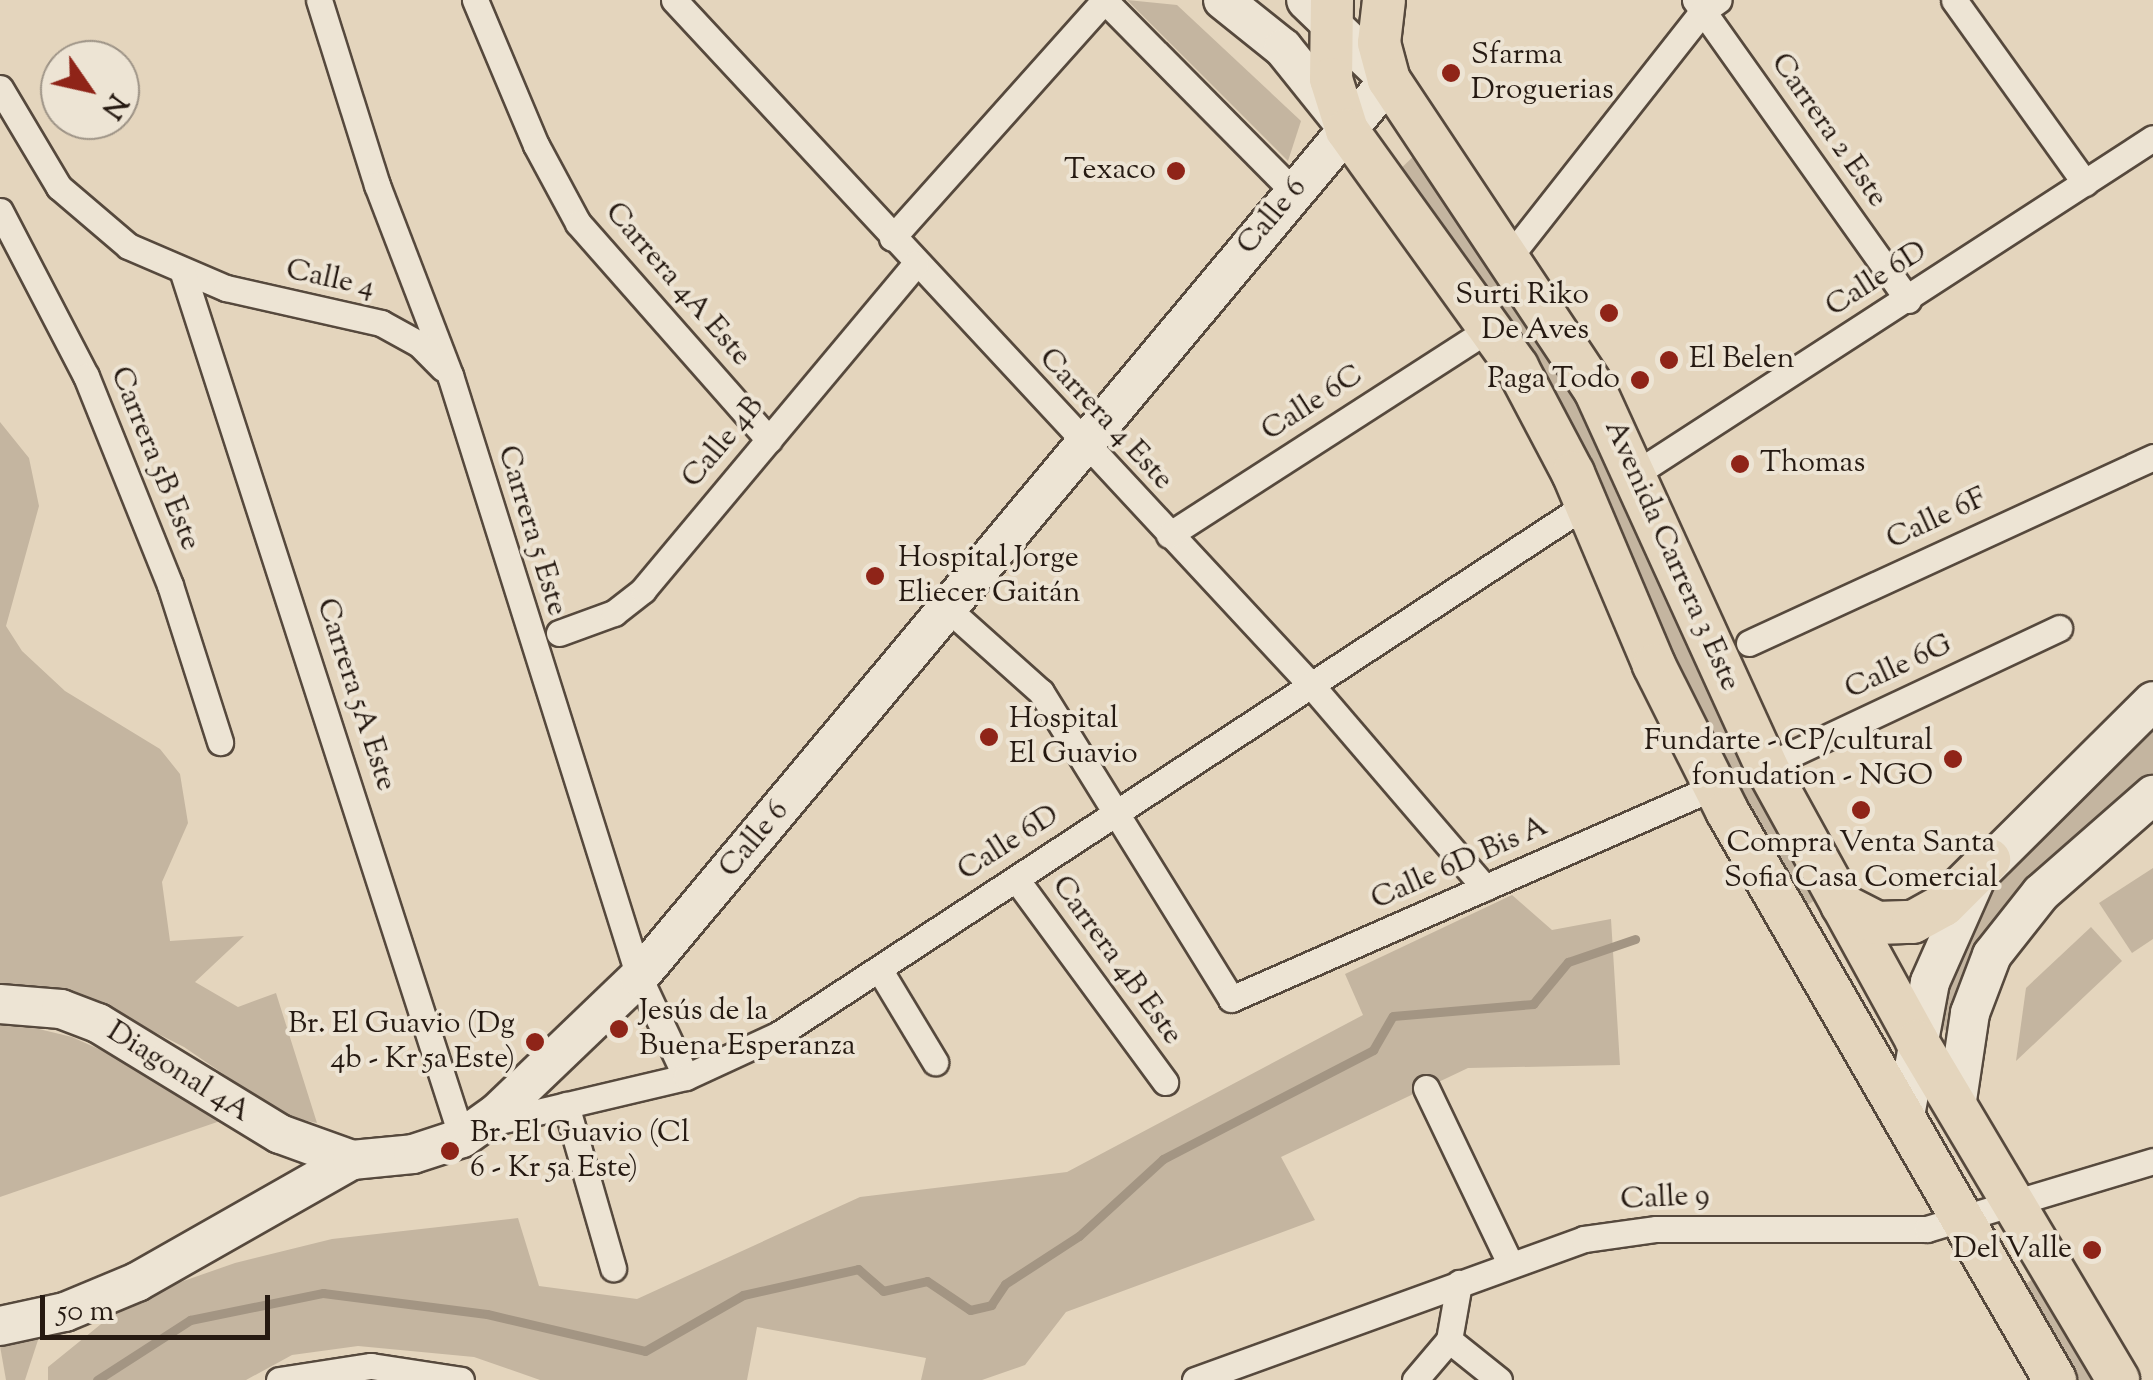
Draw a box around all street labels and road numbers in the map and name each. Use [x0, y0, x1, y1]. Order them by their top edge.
street label: Carrera 2 Este [1762, 47, 1894, 215]
street label: Calle 6 [1231, 171, 1315, 263]
street label: Carrera 4A Este [596, 196, 758, 374]
street label: Calle 6D [1820, 234, 1934, 326]
street label: Calle 4 [282, 253, 378, 307]
street label: Carrera 4 Este [1030, 342, 1180, 498]
street label: Calle 6C [1256, 358, 1370, 450]
street label: Carrera 5B Este [101, 362, 207, 556]
street label: Calle 4B [675, 390, 773, 496]
street label: Avenida Carrera 3 Este [1595, 415, 1747, 697]
street label: Carrera 5 Este [488, 442, 574, 620]
street label: Calle 6F [1881, 481, 1993, 559]
street label: Carrera 5A Este [307, 594, 403, 796]
street label: Calle 6G [1840, 628, 1958, 708]
street label: Calle 6 [713, 794, 797, 886]
street label: Calle 6D [952, 798, 1066, 890]
street label: Calle 6D Bis A [1366, 809, 1554, 919]
street label: Carrera 4B Este [1043, 870, 1189, 1052]
street label: Diagonal 4A [100, 1015, 256, 1131]
street label: Calle 9 [1620, 1179, 1710, 1219]

